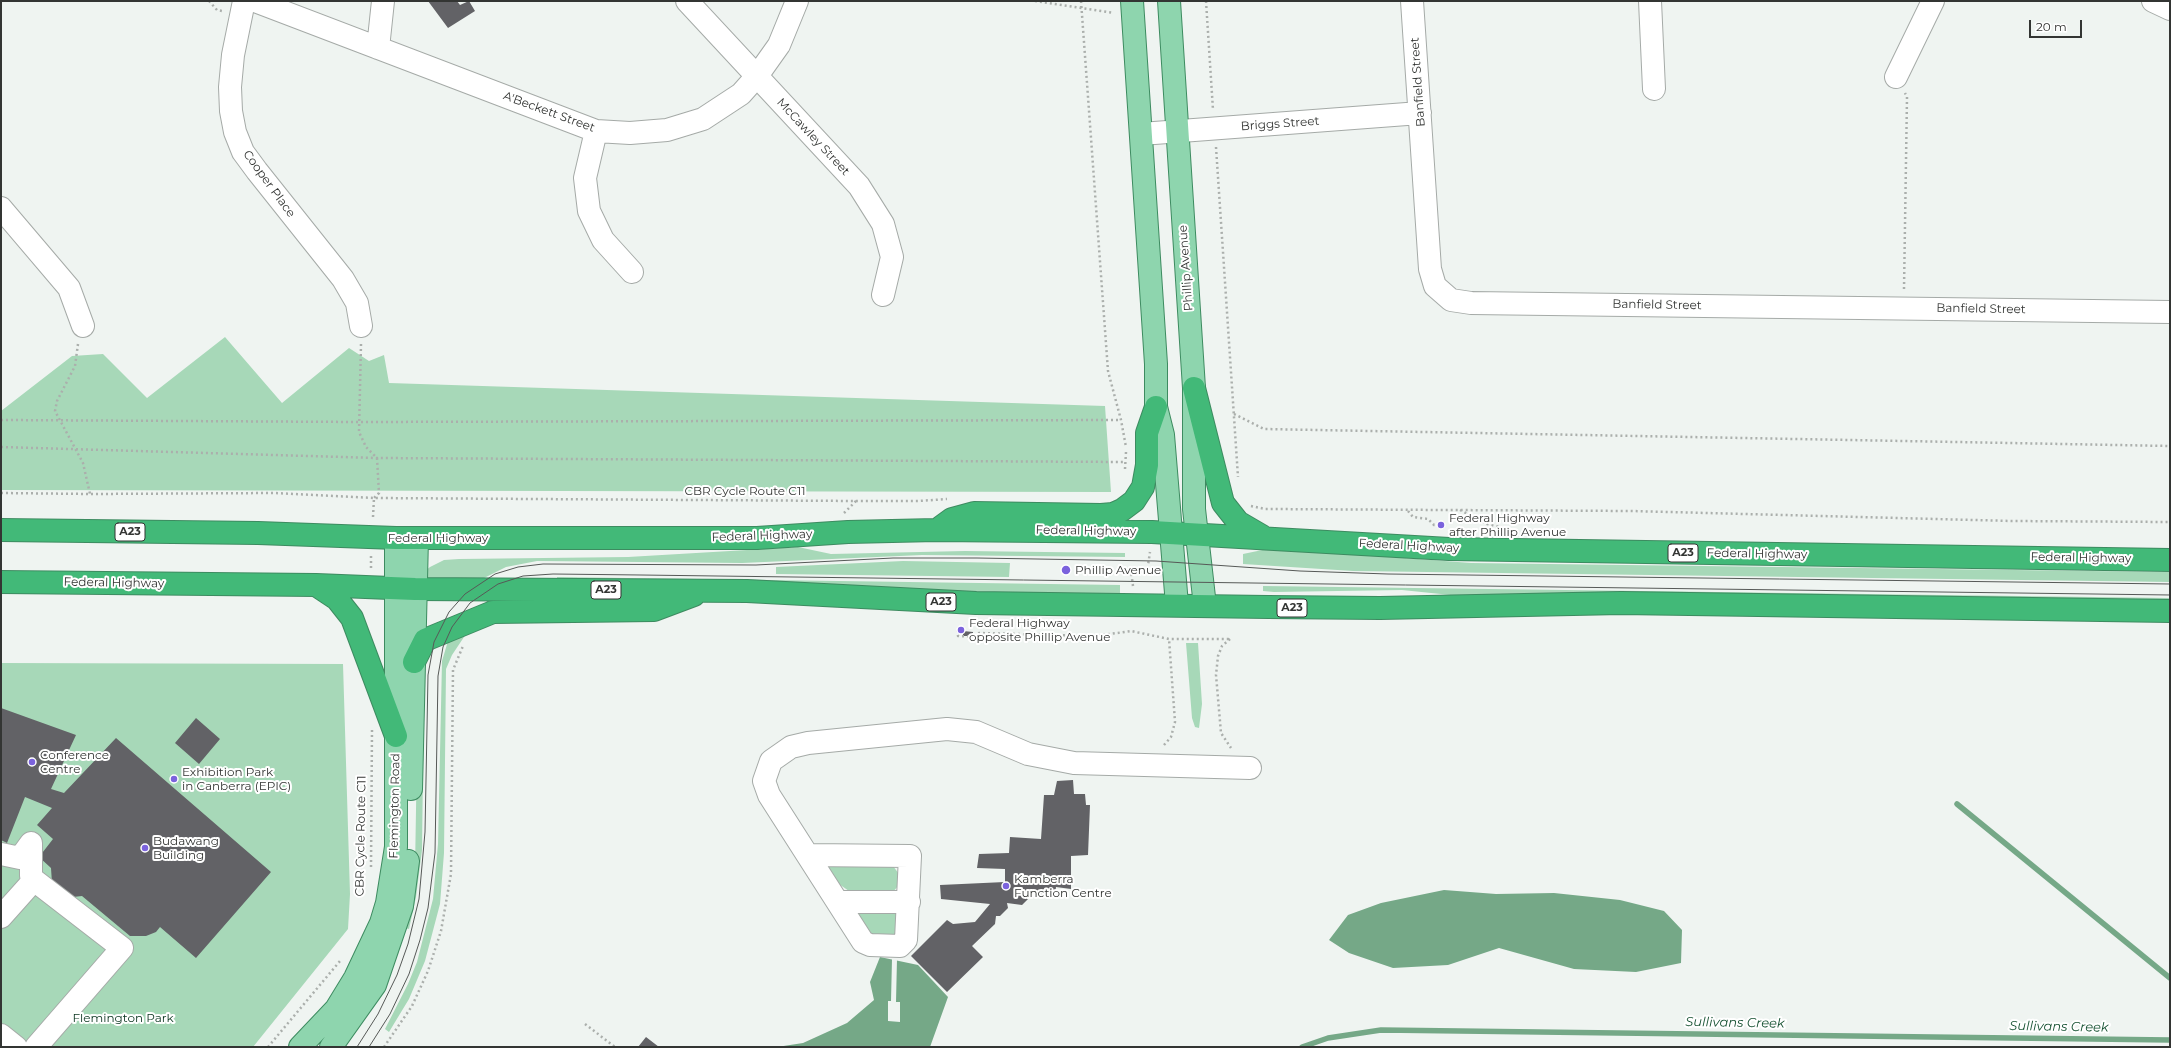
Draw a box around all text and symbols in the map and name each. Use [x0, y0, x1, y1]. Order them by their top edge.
scale bar [2031, 12, 2084, 38]
text: 20 m [2036, 19, 2067, 34]
street label: Banfield Street [1408, 37, 1428, 127]
street label: A'Beckett Street [501, 89, 597, 135]
street label: McCawley Street [773, 95, 853, 179]
street label: Briggs Street [1240, 114, 1320, 134]
street label: Cooper Place [240, 148, 298, 220]
street label: Phillip Avenue [1176, 224, 1196, 312]
street label: Banfield Street [1612, 297, 1702, 313]
street label: Banfield Street [1936, 301, 2026, 317]
street label: CBR Cycle Route C11 [684, 484, 806, 498]
place label: Federal Highway after Phillip Avenue [1449, 511, 1566, 539]
marker: Federal Highway after Phillip Avenue [1436, 520, 1446, 530]
road number: A23 [115, 523, 145, 541]
street label: Federal Highway [1036, 523, 1136, 539]
street label: Federal Highway [711, 527, 813, 545]
street label: Federal Highway [388, 531, 488, 545]
street label: Federal Highway [1358, 536, 1460, 556]
road number: A23 [1668, 544, 1698, 562]
street label: Federal Highway [1707, 546, 1807, 562]
street label: Federal Highway [2031, 550, 2131, 566]
place label: Phillip Avenue [1075, 563, 1161, 577]
marker: Phillip Avenue [1060, 564, 1072, 576]
street label: Federal Highway [64, 575, 164, 591]
road number: A23 [591, 581, 621, 599]
road number: A23 [926, 593, 956, 611]
road number: A23 [1277, 599, 1307, 617]
place label: Federal Highway opposite Phillip Avenue [969, 616, 1111, 644]
marker: Federal Highway opposite Phillip Avenue [956, 625, 966, 635]
place label: Conference Centre [40, 748, 109, 776]
street label: Flemington Road [387, 753, 403, 859]
marker: Conference Centre [27, 757, 37, 767]
place label: Exhibition Park in Canberra (EPIC) [182, 765, 291, 793]
marker: Exhibition Park in Canberra (EPIC) [169, 774, 179, 784]
street label: CBR Cycle Route C11 [353, 775, 369, 897]
place label: Budawang Building [153, 834, 219, 862]
marker: Budawang Building [140, 843, 150, 853]
place label: Kamberra Function Centre [1014, 872, 1112, 900]
marker: Kamberra Function Centre [1001, 881, 1011, 891]
park label: Flemington Park [72, 1011, 174, 1025]
water label: Sullivans Creek [1685, 1014, 1785, 1032]
water label: Sullivans Creek [2009, 1018, 2109, 1036]

